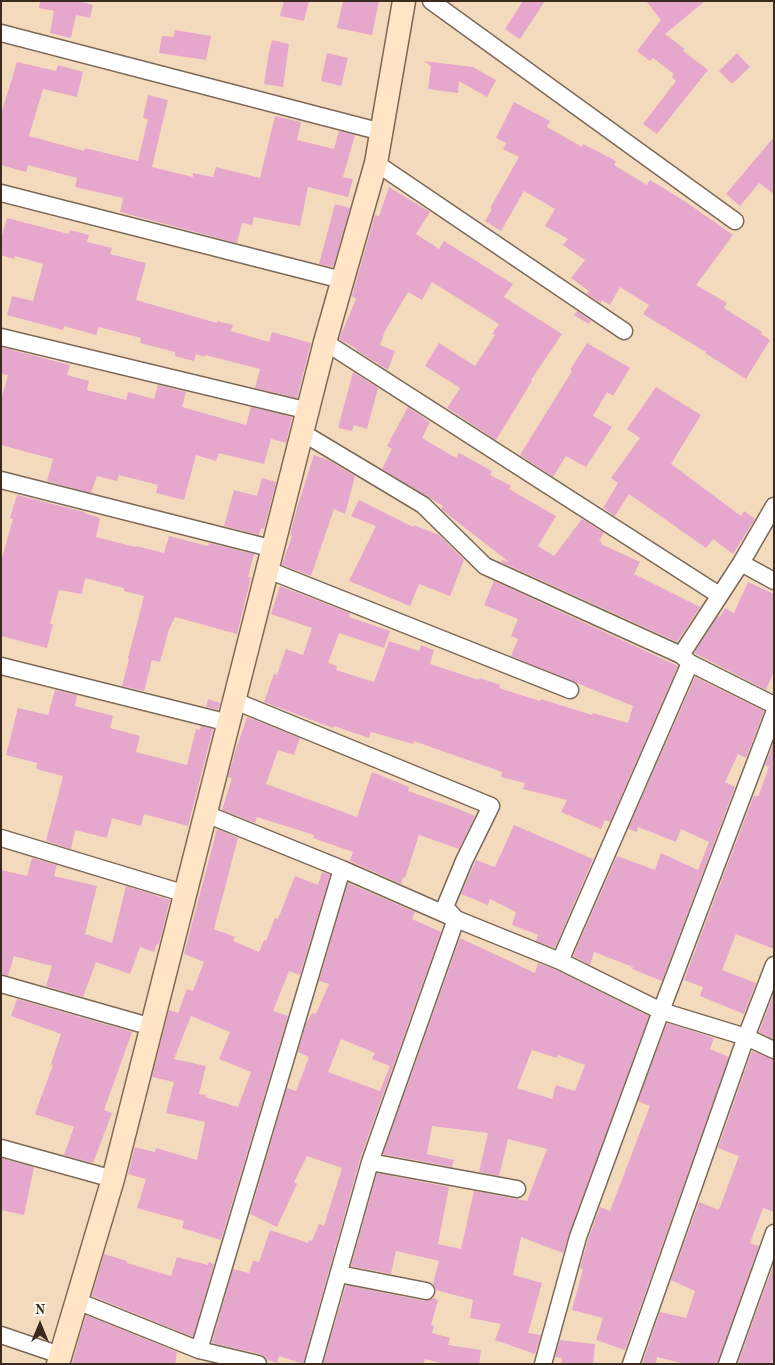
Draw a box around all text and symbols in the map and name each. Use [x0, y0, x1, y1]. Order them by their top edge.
north arrow [15, 1300, 65, 1350]
text: N [35, 1303, 45, 1317]

